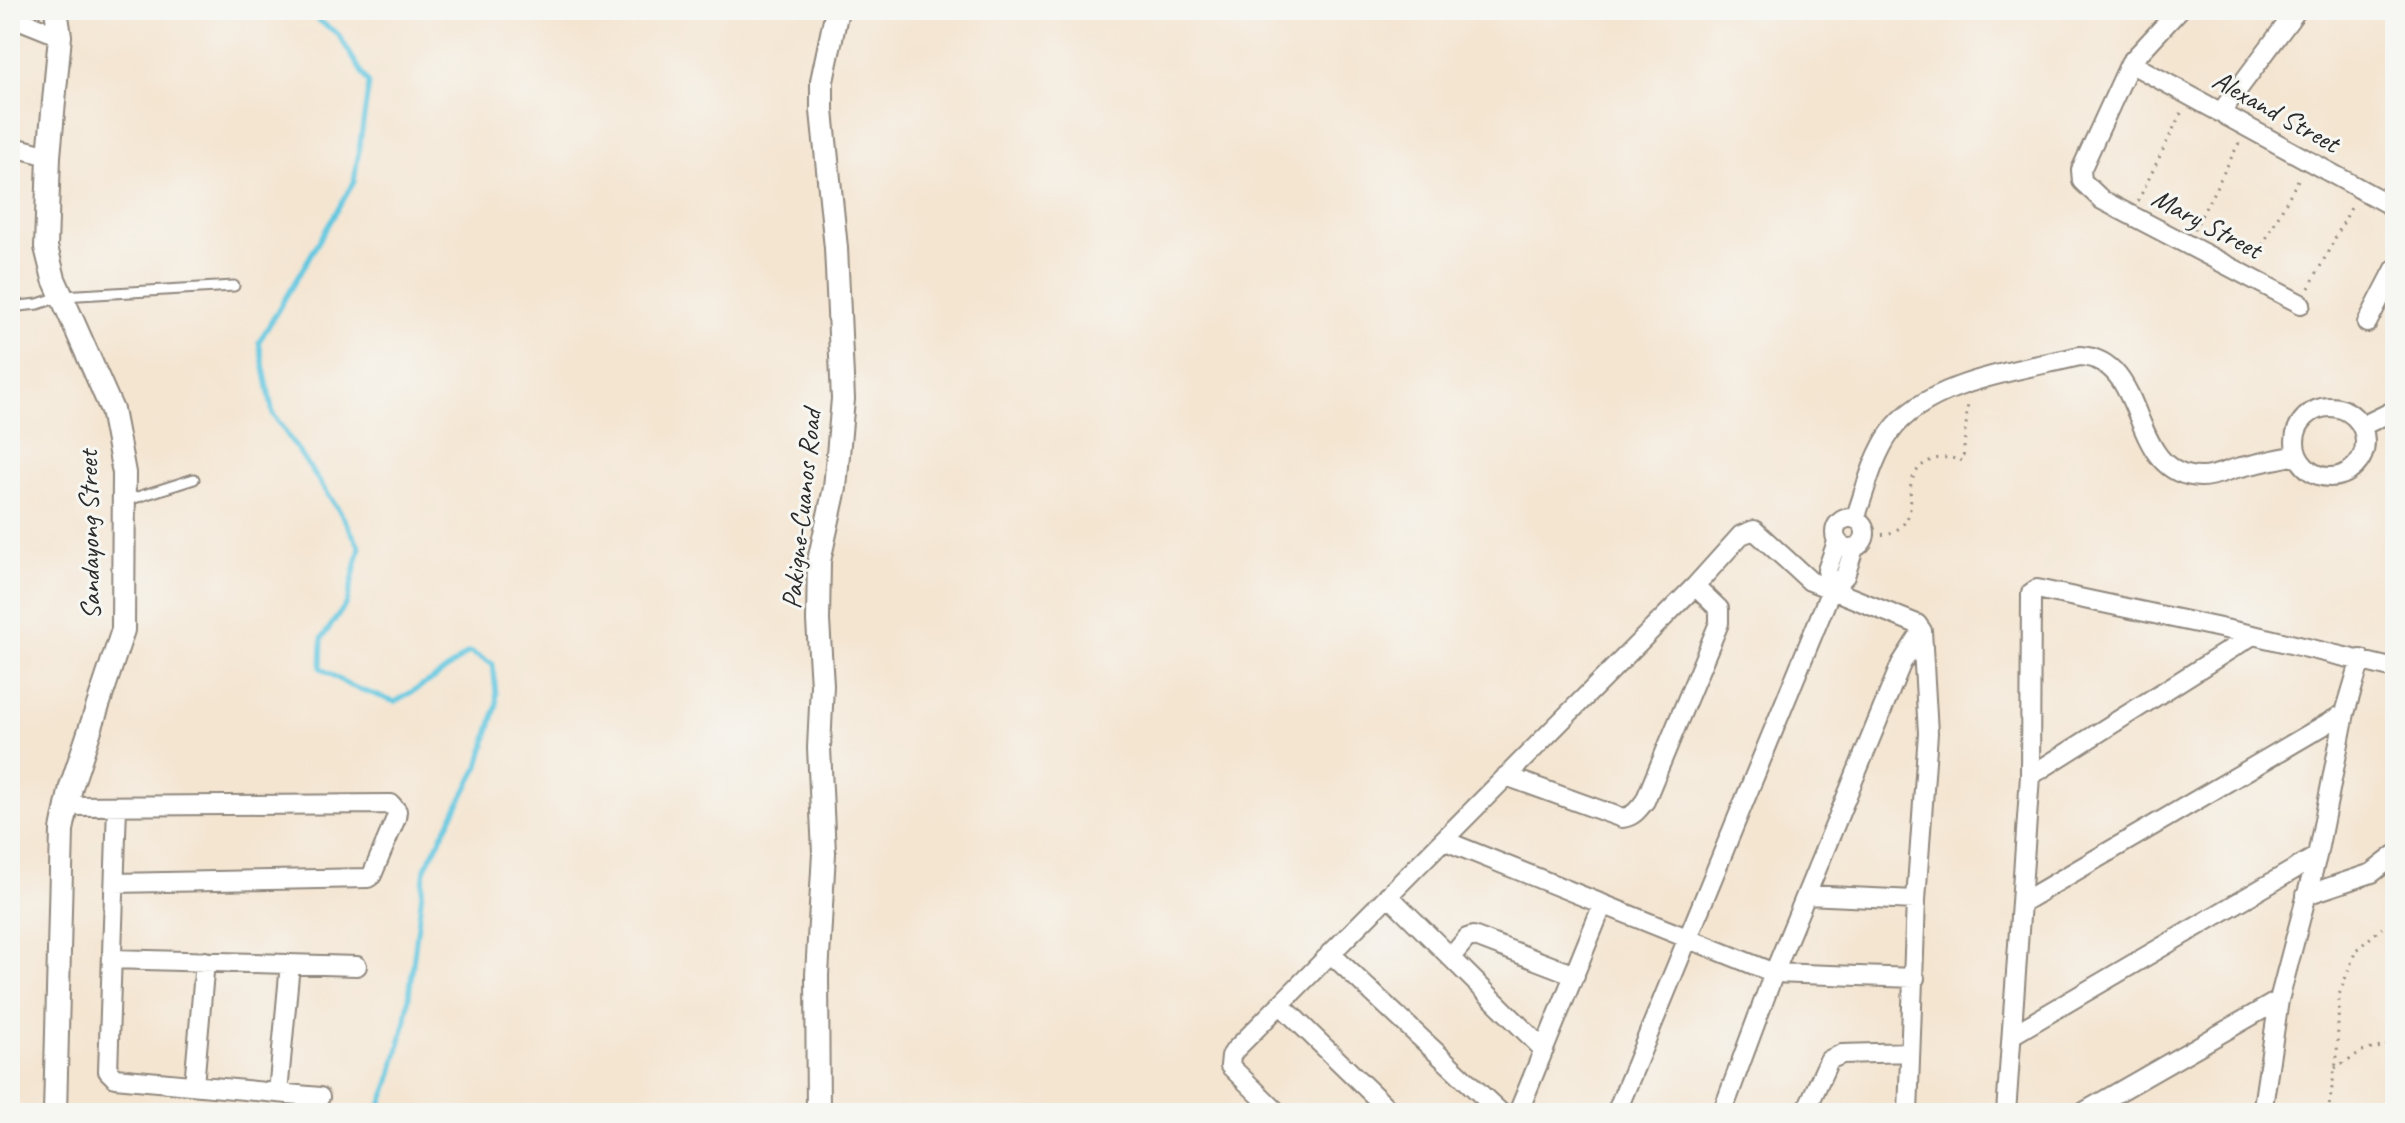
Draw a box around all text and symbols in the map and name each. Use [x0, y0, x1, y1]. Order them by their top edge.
street label: Alexand Street [2206, 62, 2348, 161]
street label: Mary Street [2146, 180, 2270, 268]
street label: Pakigne-Cuanos Road [773, 403, 829, 611]
street label: Sandayong Street [70, 447, 108, 620]

